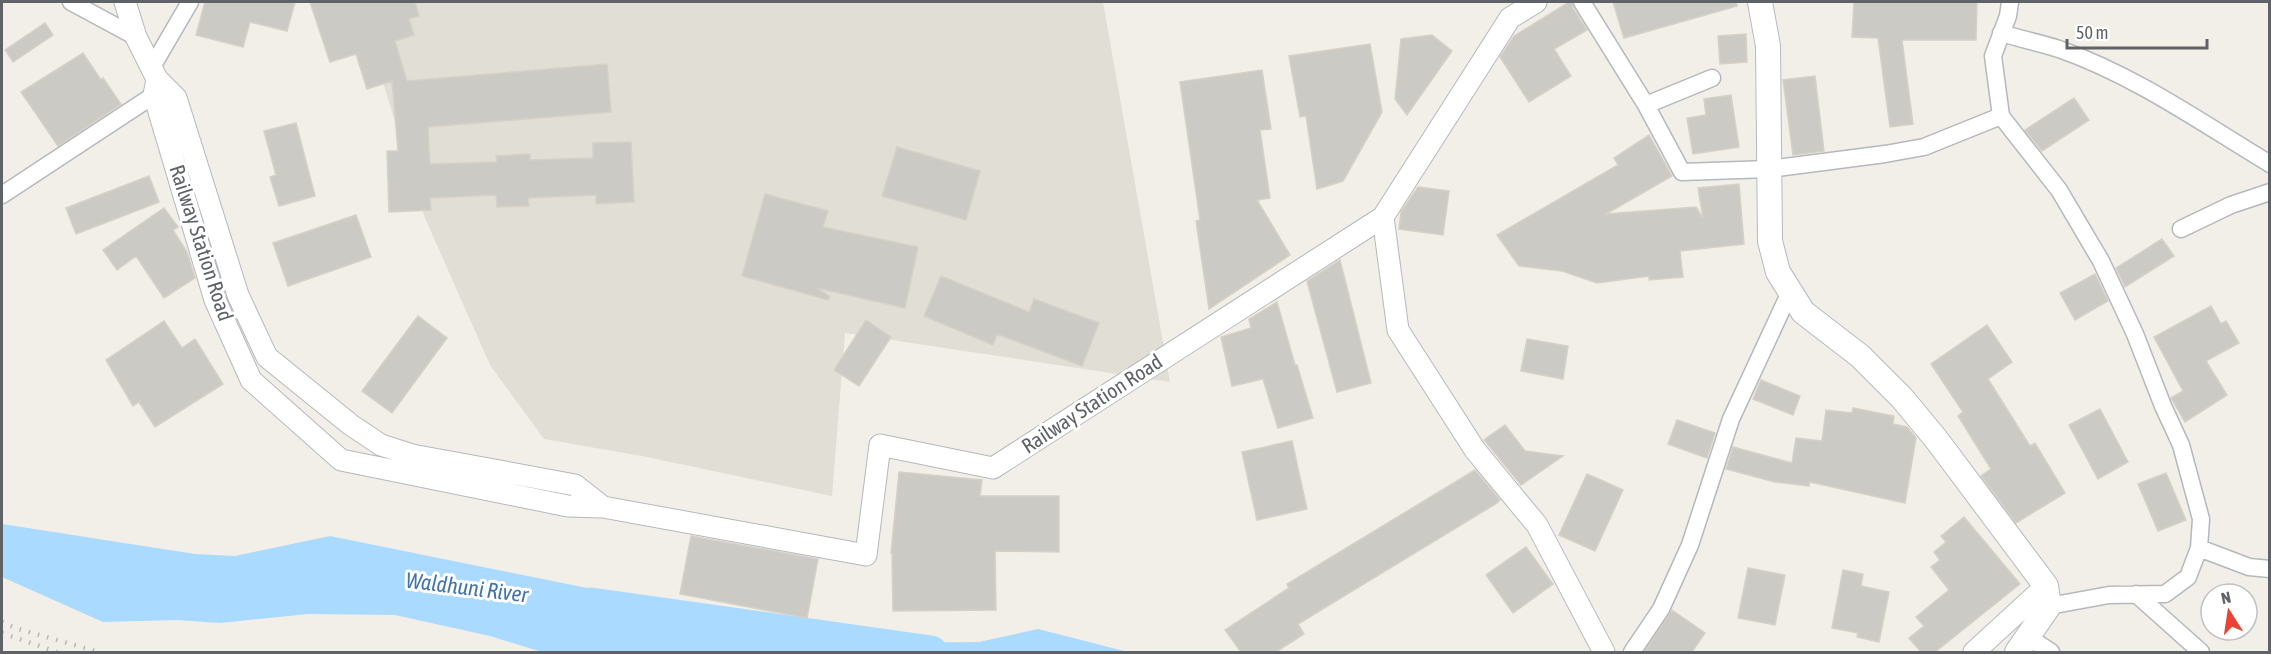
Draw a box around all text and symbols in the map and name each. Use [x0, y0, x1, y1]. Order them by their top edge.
scale bar [2067, 12, 2206, 50]
text: 50 m [2076, 22, 2108, 43]
street label: Railway Station Road [165, 162, 238, 324]
street label: Railway Station Road [1017, 349, 1166, 458]
water label: Waldhuni River [404, 567, 531, 608]
north arrow [2199, 582, 2259, 642]
text: N [2219, 588, 2232, 607]

